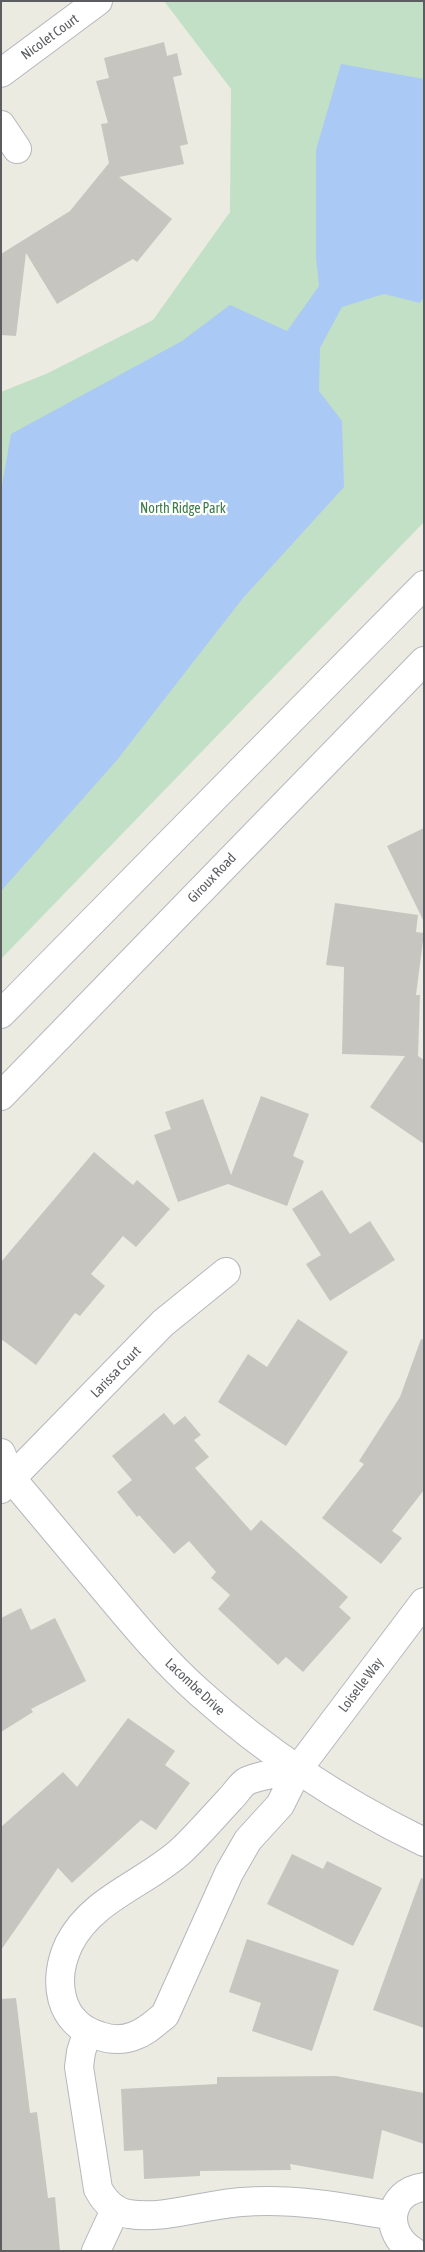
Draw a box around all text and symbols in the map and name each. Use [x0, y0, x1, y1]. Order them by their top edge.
street label: Nicolet Court [18, 11, 82, 63]
park label: North Ridge Park [140, 501, 226, 517]
street label: Giroux Road [184, 850, 240, 906]
street label: Larissa Court [87, 1343, 145, 1401]
street label: Loiselle Way [335, 1654, 387, 1716]
street label: Lacombe Drive [162, 1655, 228, 1719]

